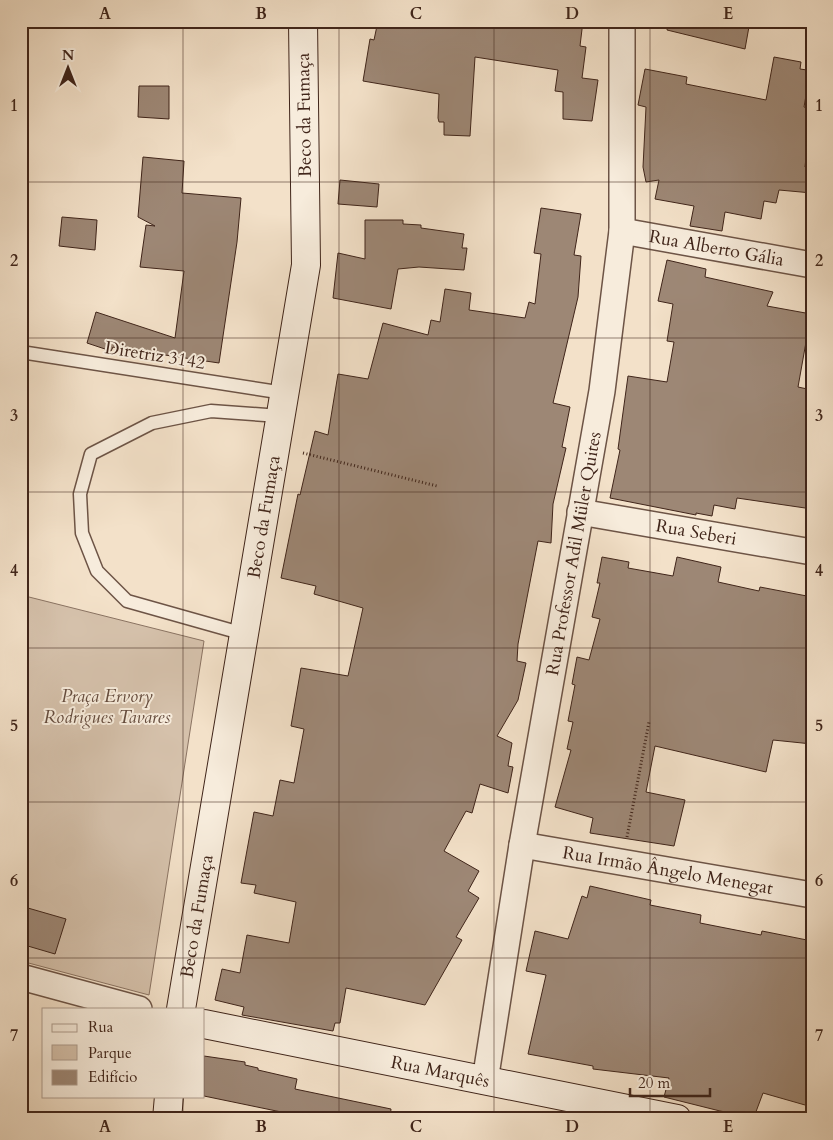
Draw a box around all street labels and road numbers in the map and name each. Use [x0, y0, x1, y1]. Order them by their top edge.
street label: Beco da Fumaça [291, 52, 318, 177]
street label: Rua Alberto Gália [647, 224, 786, 273]
street label: Diretriz 3142 [103, 335, 207, 376]
street label: Rua Professor Adil Müler Quites [540, 430, 608, 677]
street label: Beco da Fumaça [242, 453, 287, 580]
street label: Rua Seberi [654, 513, 739, 552]
street label: Rua Irmão Ângelo Menegat [561, 840, 775, 901]
street label: Beco da Fumaça [174, 853, 220, 980]
street label: Rua Marquês [389, 1050, 492, 1094]

